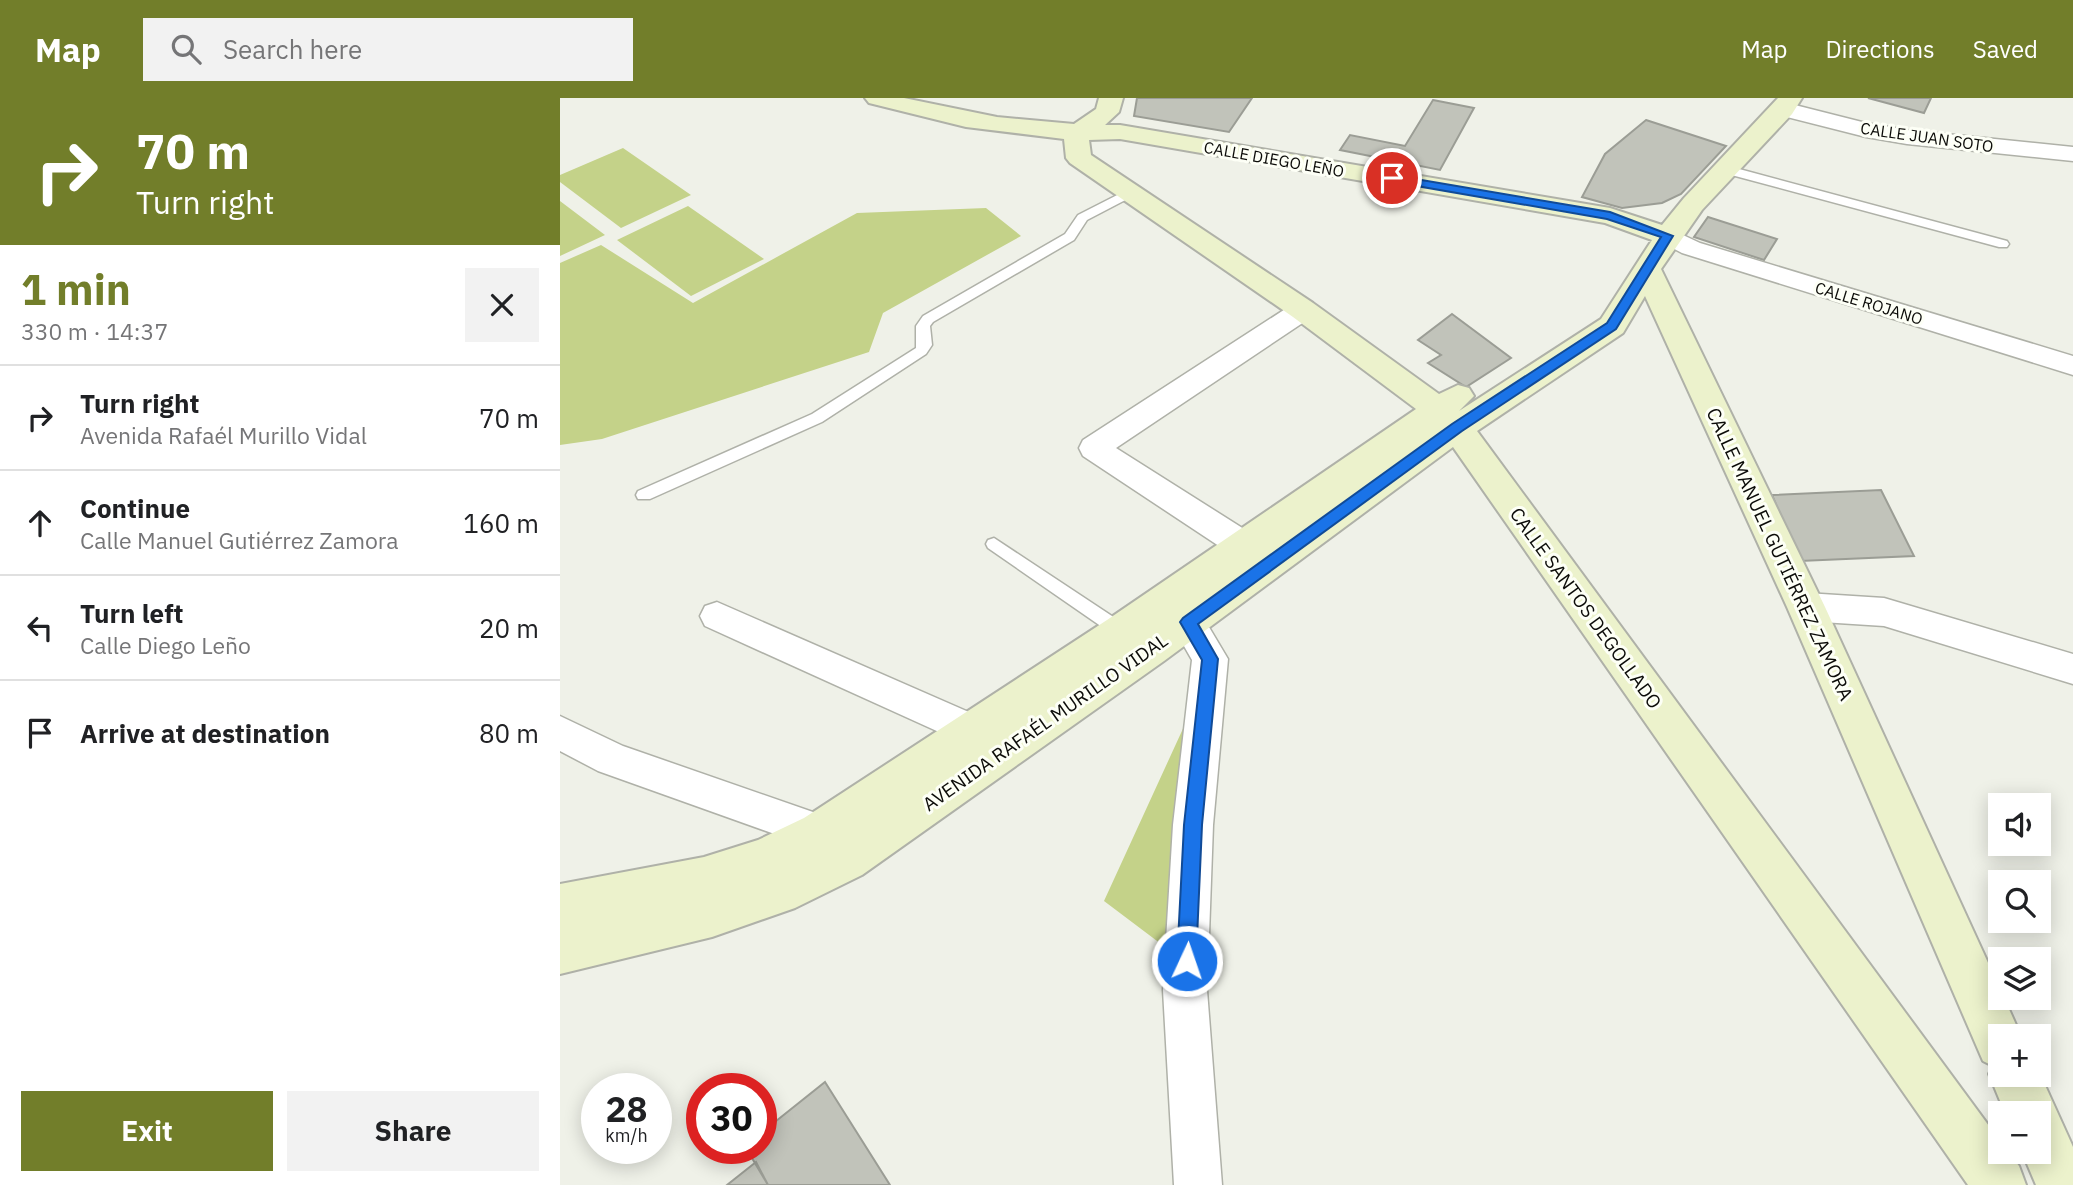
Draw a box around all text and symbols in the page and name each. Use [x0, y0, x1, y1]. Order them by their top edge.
search box [143, 18, 633, 81]
text: Map [35, 28, 101, 71]
icon: search [167, 30, 205, 68]
text: Search here [223, 32, 362, 66]
text: Map [1741, 33, 1787, 65]
text: Directions [1825, 33, 1935, 65]
text: Saved [1973, 33, 2038, 65]
street label: CALLE JUAN SOTO [1859, 118, 1995, 156]
text: 70 m [136, 119, 250, 182]
icon: right [21, 126, 112, 217]
street label: CALLE DIEGO LEÑO [1202, 137, 1346, 181]
pin [1362, 148, 1422, 208]
icon: arrive [1373, 159, 1411, 197]
text: Turn right [136, 181, 274, 223]
text: 1 min [21, 262, 131, 317]
button: close [465, 268, 539, 342]
street label: CALLE ROJANO [1813, 277, 1925, 329]
text: 330 m · 14:37 [21, 316, 168, 346]
text: Turn right [80, 386, 199, 420]
icon: right [21, 399, 59, 437]
text: 70 m [479, 401, 539, 435]
street label: CALLE MANUEL GUTIÉRREZ ZAMORA [1701, 404, 1859, 704]
text: Avenida Rafaél Murillo Vidal [80, 420, 367, 450]
text: Continue [80, 491, 190, 525]
street label: CALLE SANTOS DEGOLLADO [1505, 503, 1667, 713]
icon: ahead [21, 504, 59, 542]
text: 160 m [463, 506, 539, 540]
text: Calle Manuel Gutiérrez Zamora [80, 525, 399, 555]
text: Turn left [80, 596, 183, 630]
icon: left [21, 609, 59, 647]
text: 20 m [479, 611, 539, 645]
street label: AVENIDA RAFAÉL MURILLO VIDAL [918, 628, 1172, 816]
text: Calle Diego Leño [80, 630, 251, 660]
icon: arrive [21, 714, 59, 752]
text: Arrive at destination [80, 716, 330, 750]
text: 80 m [479, 716, 539, 750]
map controls [1988, 793, 2051, 1164]
button: sound [1988, 793, 2051, 856]
button: search [1988, 870, 2051, 933]
position arrow [1150, 924, 1224, 998]
button: layers [1988, 947, 2051, 1010]
button: + [1988, 1024, 2051, 1087]
speed limit sign: 30 [686, 1073, 777, 1164]
text: 28 [605, 1086, 648, 1132]
button: Exit [21, 1091, 273, 1171]
button: Share [287, 1091, 539, 1171]
button: − [1988, 1101, 2051, 1164]
text: km/h [605, 1124, 648, 1147]

